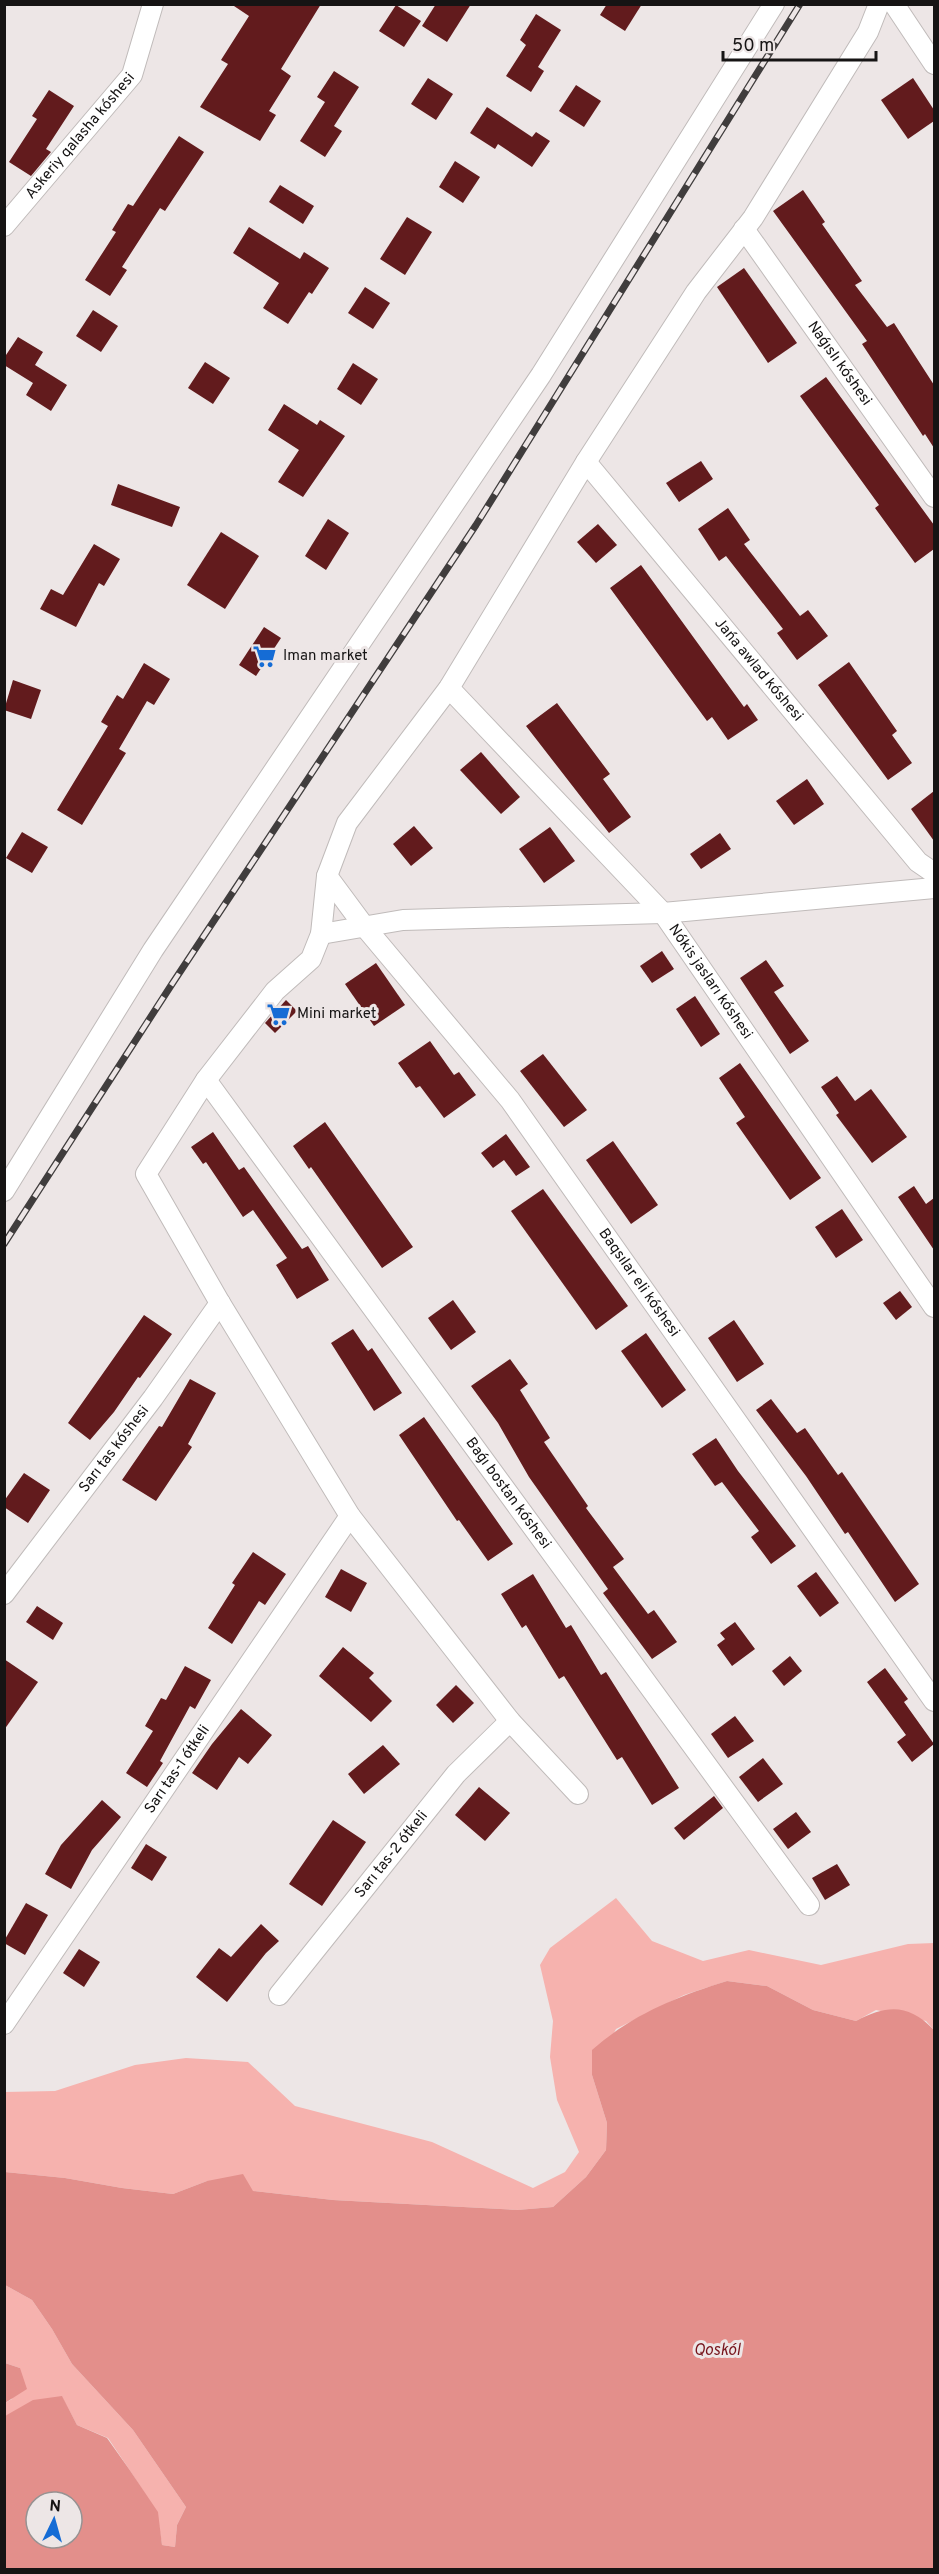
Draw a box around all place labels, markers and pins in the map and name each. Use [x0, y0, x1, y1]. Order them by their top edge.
supermarket icon: Iman market [252, 643, 278, 669]
place label: Iman market [283, 647, 368, 666]
supermarket icon: Mini market [266, 1001, 292, 1027]
place label: Mini market [297, 1005, 376, 1024]

